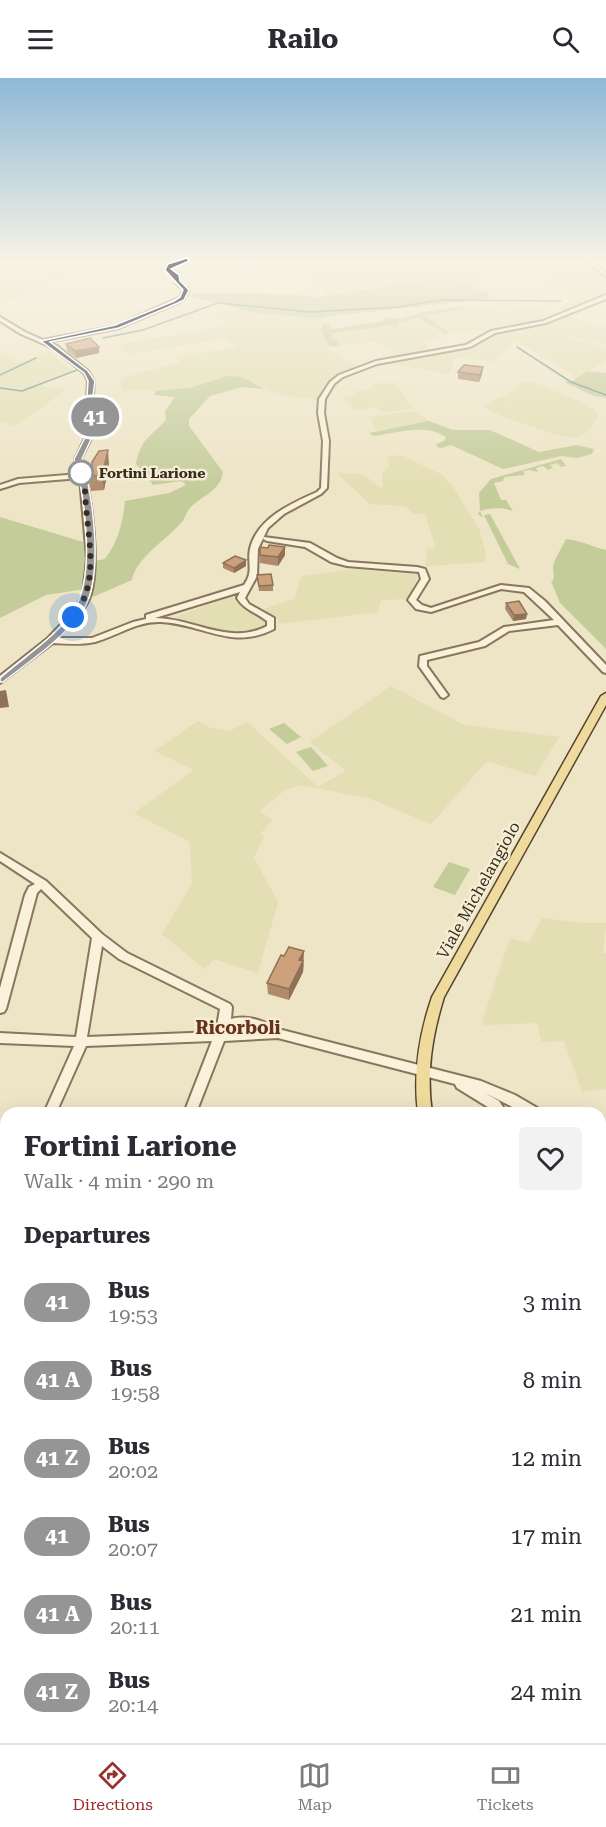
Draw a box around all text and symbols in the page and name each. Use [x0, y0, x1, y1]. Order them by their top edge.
icon: menu [24, 23, 57, 56]
text: Railo [267, 23, 339, 55]
icon: search [549, 23, 582, 56]
line badge: 41 [68, 398, 122, 436]
text: 41 [83, 405, 107, 429]
marker: Fortini Larione [68, 460, 94, 486]
place label: Fortini Larione [99, 465, 205, 481]
your location [58, 602, 88, 632]
street label: Viale Michelangiolo [433, 818, 524, 962]
district label: Ricorboli [196, 1017, 281, 1038]
button: heart [519, 1127, 582, 1190]
text: Fortini Larione [24, 1130, 237, 1163]
text: Walk · 4 min · 290 m [24, 1169, 214, 1193]
text: Departures [24, 1223, 150, 1248]
text: Bus [108, 1278, 150, 1303]
text: 41 [45, 1290, 69, 1314]
text: 3 min [523, 1290, 582, 1315]
text: 19:53 [108, 1303, 158, 1327]
text: Bus [110, 1356, 152, 1381]
text: 41 A [36, 1368, 80, 1392]
text: 8 min [523, 1368, 582, 1393]
text: 19:58 [110, 1381, 160, 1405]
text: Bus [108, 1434, 150, 1459]
text: 41 Z [36, 1446, 78, 1470]
text: 12 min [511, 1446, 582, 1471]
text: 20:02 [108, 1459, 158, 1483]
text: Bus [108, 1512, 150, 1537]
text: 41 [45, 1524, 69, 1548]
text: 17 min [511, 1524, 582, 1549]
text: 20:07 [108, 1537, 158, 1561]
text: Bus [110, 1590, 152, 1615]
text: 41 A [36, 1602, 80, 1626]
text: 21 min [511, 1602, 582, 1627]
text: 20:11 [110, 1615, 160, 1639]
text: Bus [108, 1668, 150, 1693]
text: 41 Z [36, 1680, 78, 1704]
text: 24 min [511, 1680, 582, 1705]
text: 20:14 [108, 1693, 158, 1717]
tab: Directions [72, 1759, 153, 1814]
tab: Map [298, 1759, 332, 1814]
tab: Tickets [477, 1759, 534, 1814]

